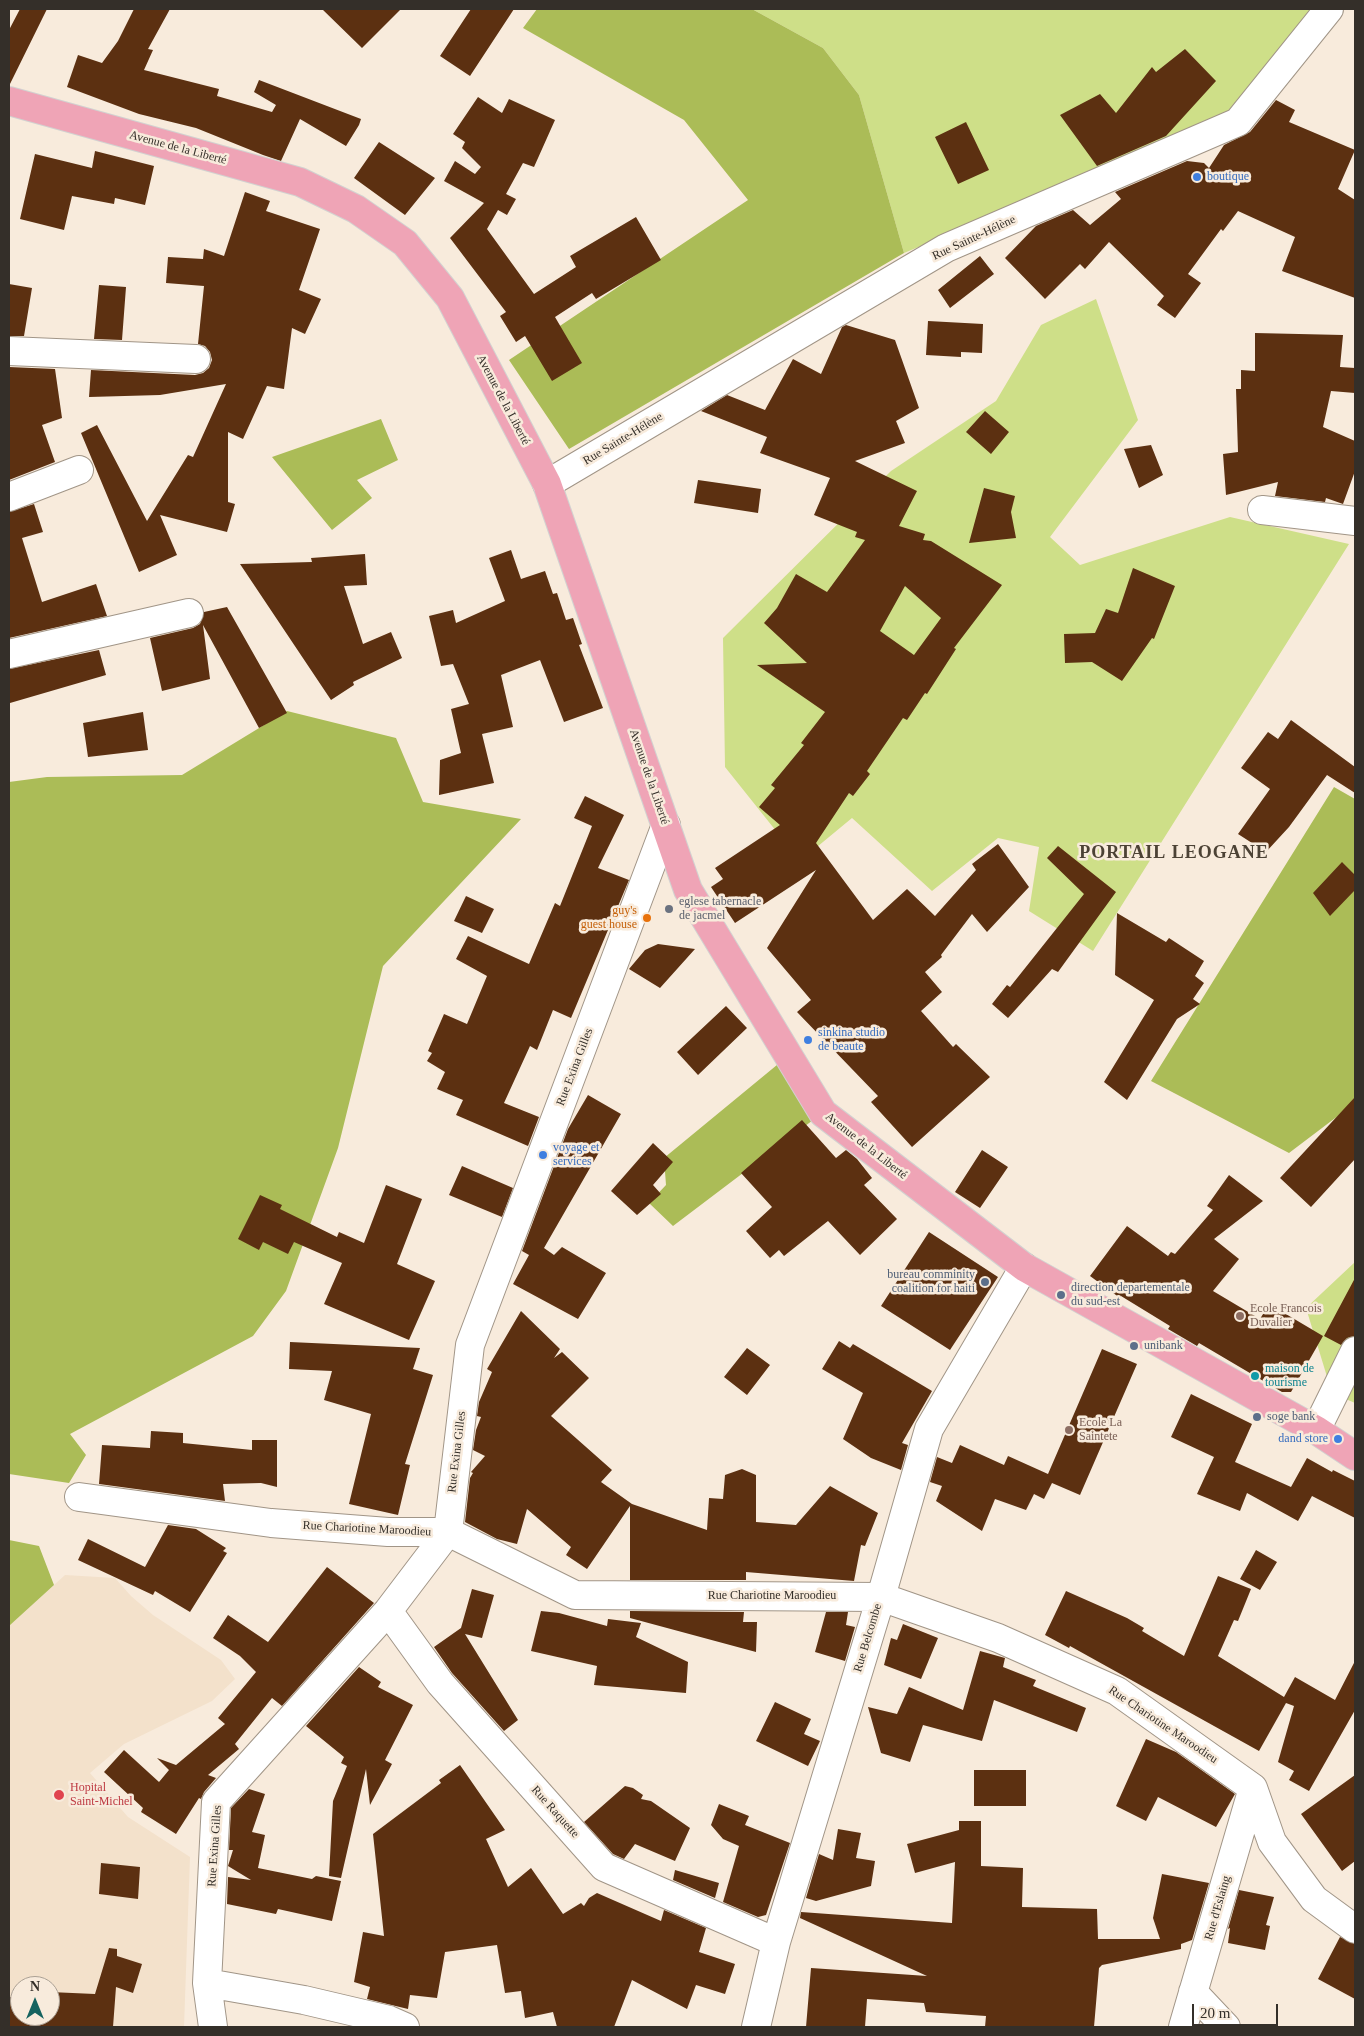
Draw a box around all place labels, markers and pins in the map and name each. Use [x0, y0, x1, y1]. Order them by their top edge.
place label: boutique [1207, 170, 1249, 184]
marker: boutique [1191, 171, 1203, 183]
place label: eglese tabernacle de jacmel [679, 895, 761, 923]
marker: eglese tabernacle de jacmel [663, 903, 675, 915]
place label: guy's guest house [581, 904, 637, 932]
marker: guy's guest house [641, 912, 653, 924]
place label: sinkina studio de beaute [818, 1026, 885, 1054]
marker: sinkina studio de beaute [802, 1034, 814, 1046]
place label: voyage et services [553, 1141, 599, 1169]
marker: voyage et services [537, 1149, 549, 1161]
place label: bureau comminity coalition for haiti [887, 1268, 975, 1296]
marker: bureau comminity coalition for haiti [979, 1276, 991, 1288]
place label: direction departementale du sud-est [1071, 1281, 1190, 1309]
marker: direction departementale du sud-est [1055, 1289, 1067, 1301]
place label: Ecole Francois Duvalier [1250, 1302, 1322, 1330]
marker: Ecole Francois Duvalier [1234, 1310, 1246, 1322]
place label: unibank [1144, 1339, 1183, 1353]
marker: unibank [1128, 1340, 1140, 1352]
place label: maison de tourisme [1265, 1362, 1314, 1390]
marker: maison de tourisme [1249, 1370, 1261, 1382]
place label: soge bank [1267, 1410, 1315, 1424]
marker: soge bank [1251, 1411, 1263, 1423]
place label: Ecole La Saintete [1079, 1416, 1122, 1444]
marker: Ecole La Saintete [1063, 1424, 1075, 1436]
place label: dand store [1278, 1432, 1328, 1446]
marker: dand store [1332, 1433, 1344, 1445]
place label: Hopital Saint-Michel [70, 1781, 133, 1809]
marker: Hopital Saint-Michel [52, 1788, 66, 1802]

